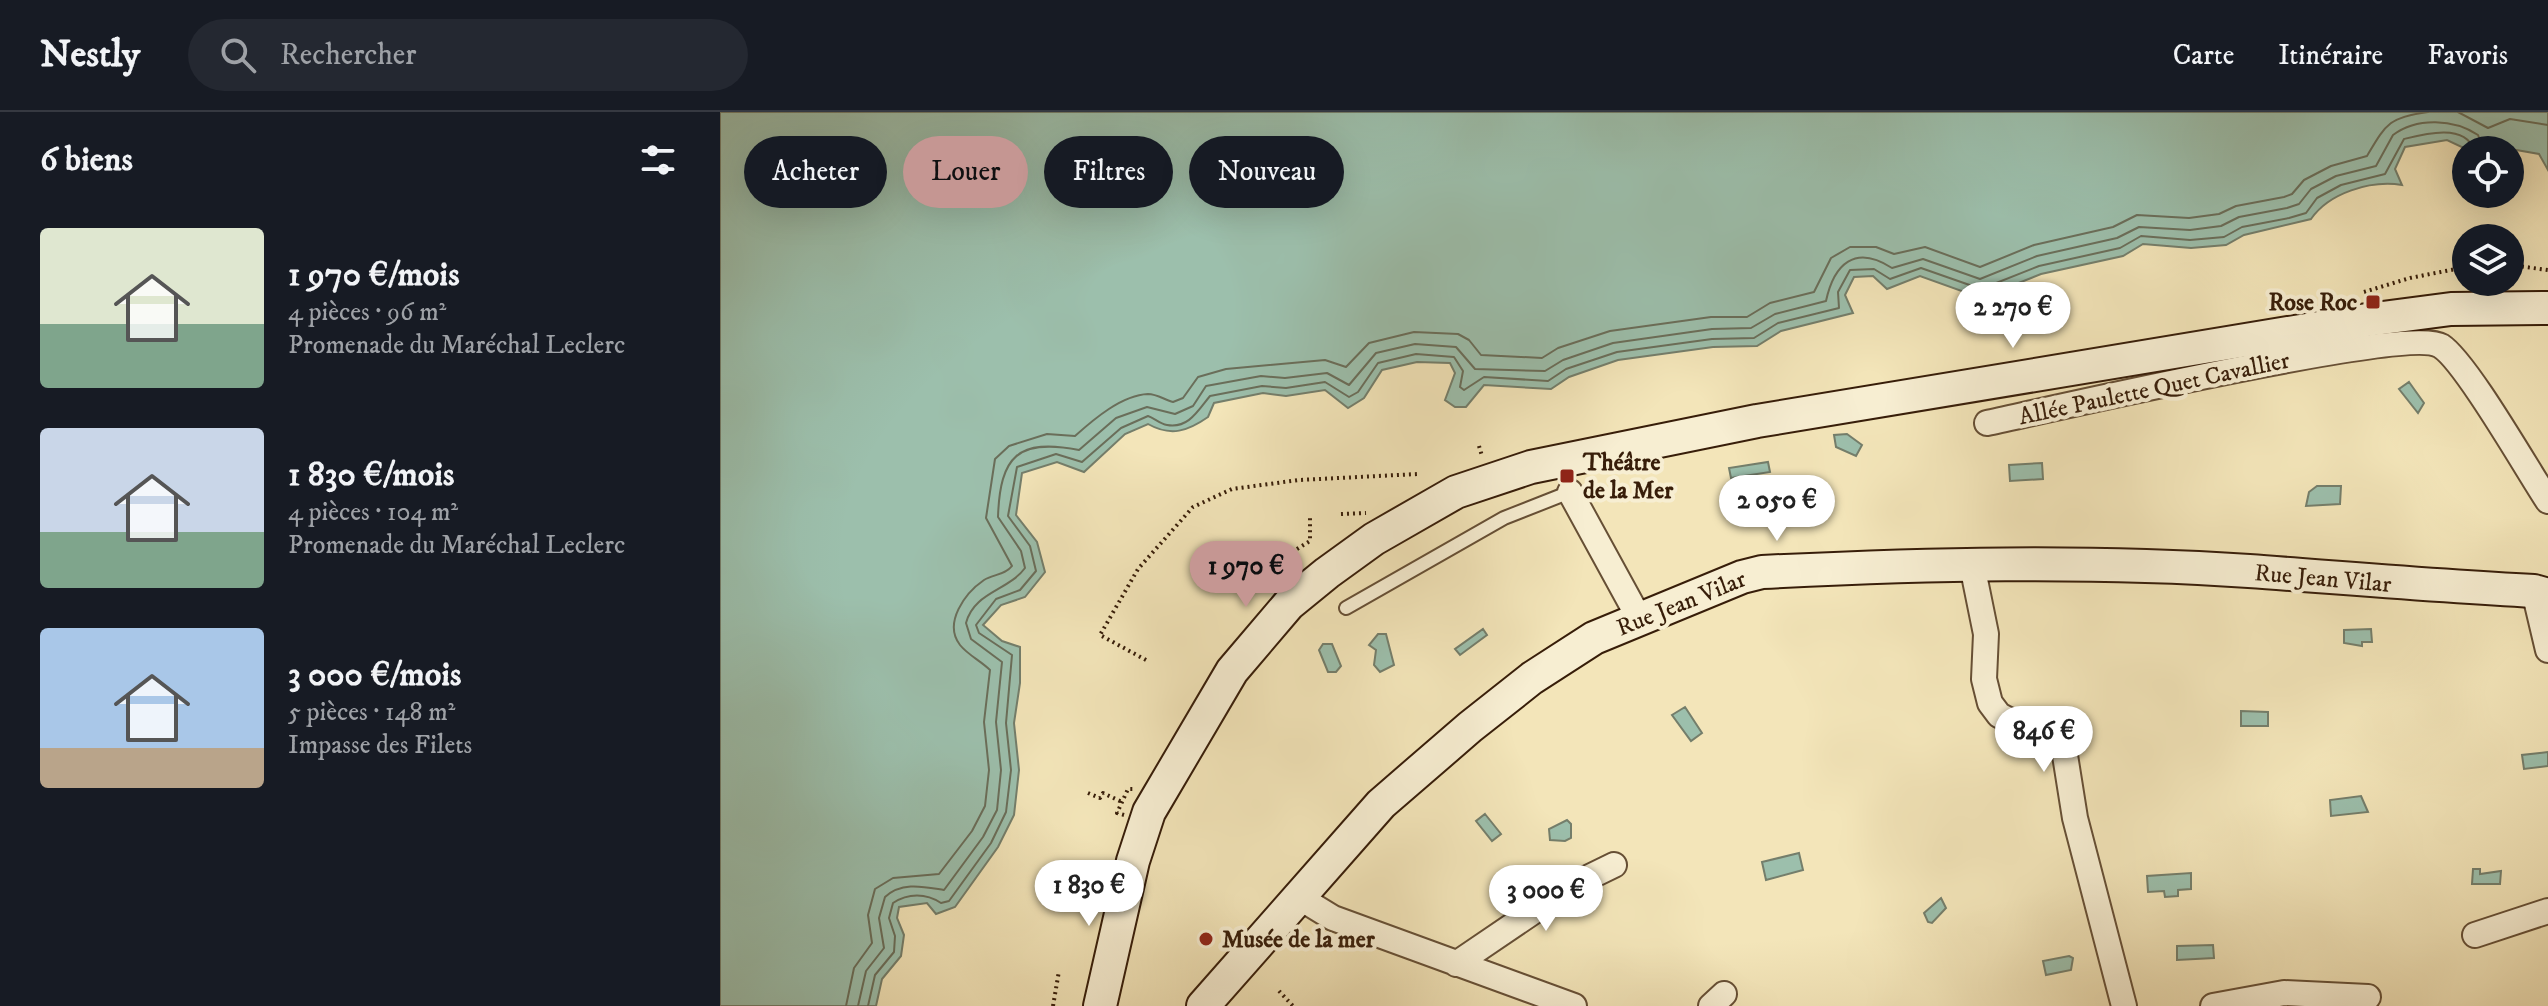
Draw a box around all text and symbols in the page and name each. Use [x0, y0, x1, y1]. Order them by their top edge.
search box [188, 19, 748, 91]
text: Nestly [40, 31, 140, 79]
icon: search [216, 33, 260, 77]
text: Rechercher [280, 37, 416, 74]
text: Carte [2173, 38, 2234, 73]
text: Itinéraire [2278, 38, 2383, 73]
text: Favoris [2427, 38, 2508, 73]
chip: Acheter [744, 136, 887, 208]
chip: Louer [903, 136, 1028, 208]
chip: Filtres [1044, 136, 1173, 208]
chip: Nouveau [1189, 136, 1344, 208]
map controls [2452, 136, 2524, 296]
button: locate [2452, 136, 2524, 208]
icon: filters [636, 138, 680, 182]
text: 6 biens [40, 139, 133, 181]
button: layers [2452, 224, 2524, 296]
text: 1 970 €/mois [288, 254, 460, 296]
icon: home [104, 260, 200, 356]
pin: 2 270 € [1939, 282, 2087, 350]
place label: Rose Roc [2269, 288, 2358, 318]
text: 2 270 € [1974, 291, 2053, 324]
marker: Rose Roc [2364, 293, 2382, 311]
text: 4 pièces · 96 m² [288, 296, 446, 329]
text: Promenade du Maréchal Leclerc [288, 329, 625, 362]
street label: Allée Paulette Quet Cavallier [2016, 346, 2293, 432]
place label: Théâtre de la Mer [1582, 448, 1674, 506]
text: 1 830 €/mois [288, 454, 454, 496]
icon: home [104, 460, 200, 556]
marker: Théâtre de la Mer [1558, 467, 1576, 485]
pin: 2 050 € [1703, 475, 1851, 543]
text: 2 050 € [1737, 484, 1817, 517]
text: 4 pièces · 104 m² [288, 496, 458, 529]
text: Promenade du Maréchal Leclerc [288, 529, 625, 562]
pin: 1 970 € [1172, 541, 1320, 609]
text: 1 970 € [1208, 550, 1284, 583]
street label: Rue Jean Vilar [2253, 558, 2393, 600]
street label: Rue Jean Vilar [1612, 564, 1751, 644]
text: 3 000 €/mois [288, 654, 461, 696]
icon: home [104, 660, 200, 756]
text: 5 pièces · 148 m² [288, 696, 455, 729]
pin: 846 € [1988, 706, 2100, 774]
text: 846 € [2013, 715, 2075, 748]
text: Impasse des Filets [288, 729, 472, 762]
pin: 1 830 € [1015, 860, 1163, 928]
pin: 3 000 € [1472, 865, 1620, 933]
text: 1 830 € [1053, 869, 1125, 902]
text: 3 000 € [1507, 874, 1585, 907]
place label: Musée de la mer [1222, 925, 1376, 955]
marker: Musée de la mer [1197, 930, 1215, 948]

